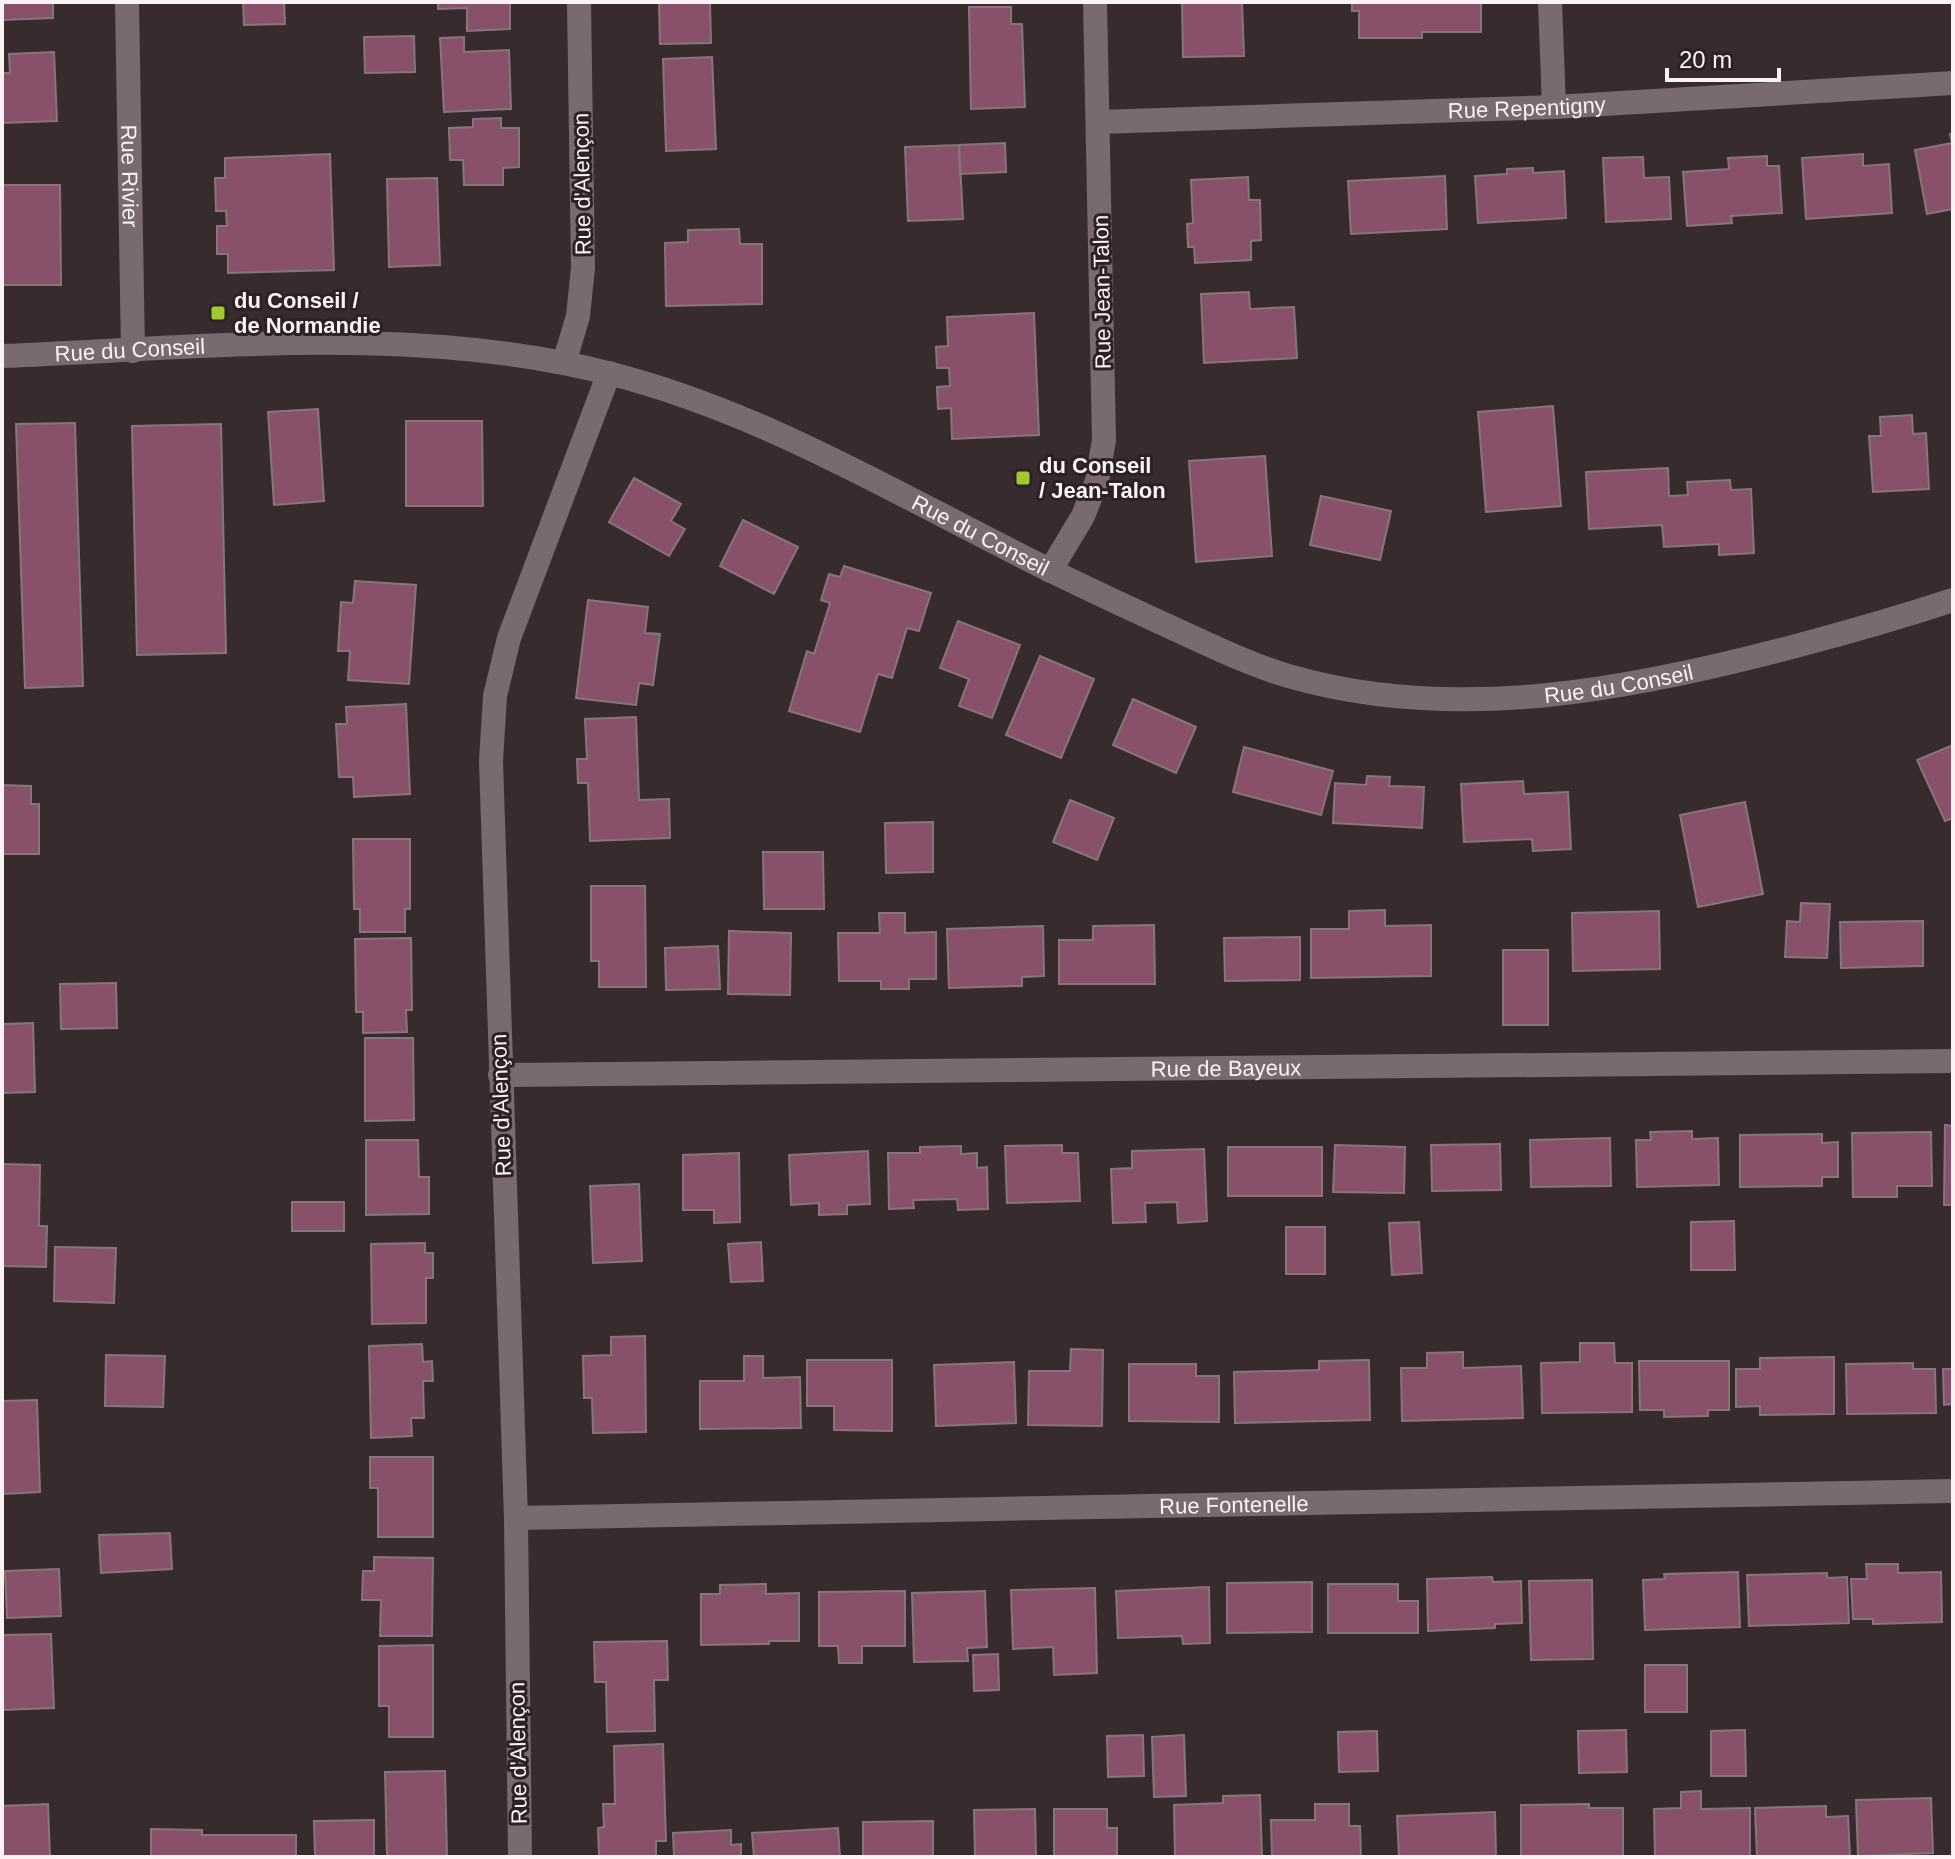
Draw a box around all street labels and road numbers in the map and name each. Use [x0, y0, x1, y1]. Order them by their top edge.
street label: Rue Repentigny [1447, 91, 1606, 123]
street label: Rue d'Alençon [568, 113, 596, 255]
street label: Rue Rivier [117, 124, 143, 228]
street label: Rue Jean-Talon [1088, 215, 1116, 369]
street label: Rue du Conseil [54, 333, 206, 366]
street label: Rue du Conseil [908, 489, 1053, 580]
street label: Rue du Conseil [1543, 659, 1695, 708]
street label: Rue d'Alençon [486, 1033, 516, 1177]
street label: Rue de Bayeux [1151, 1055, 1301, 1081]
street label: Rue Fontenelle [1159, 1491, 1309, 1518]
street label: Rue d'Alençon [504, 1682, 532, 1824]

